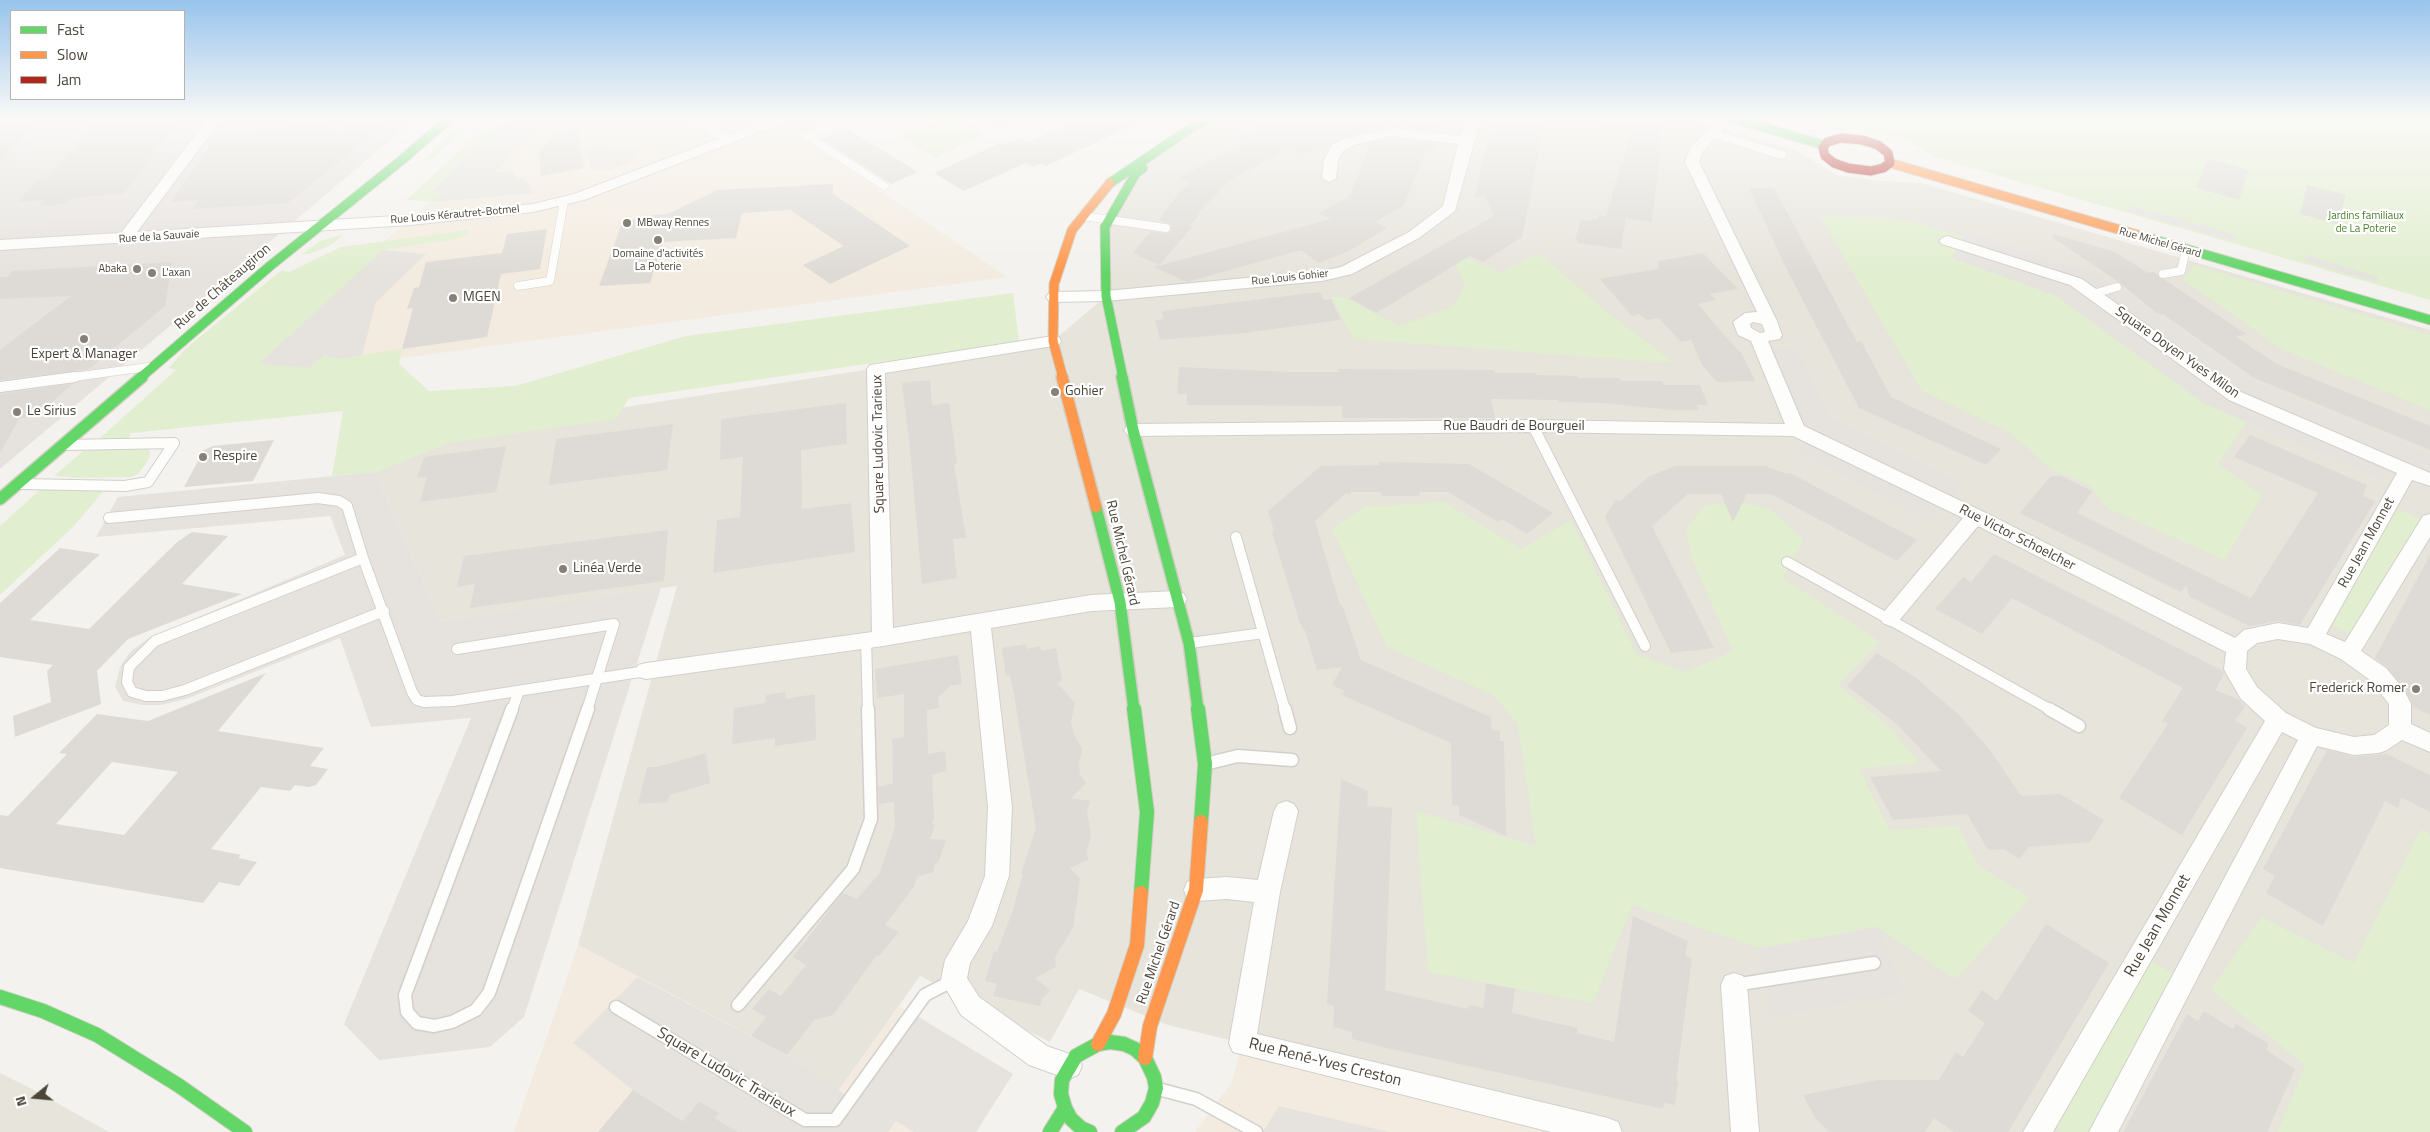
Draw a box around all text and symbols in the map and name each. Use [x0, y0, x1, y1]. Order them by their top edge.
legend [10, 10, 185, 100]
text: Fast [57, 18, 84, 41]
text: Slow [57, 43, 88, 66]
text: Jam [57, 68, 81, 91]
street label: Rue Louis Kérautret-Botmel [390, 203, 520, 227]
park label: Jardins familiaux de La Poterie [2328, 209, 2404, 235]
place label: MBway Rennes [637, 216, 709, 230]
marker: MBway Rennes [621, 217, 633, 229]
street label: Rue Michel Gérard [2118, 225, 2202, 261]
street label: Rue de la Sauvaie [118, 228, 200, 246]
marker: Domaine d'activités La Poterie [652, 234, 664, 246]
street label: Rue de Châteaugiron [171, 241, 275, 333]
place label: Domaine d'activités La Poterie [613, 247, 703, 273]
place label: Abaka [98, 262, 127, 276]
marker: Abaka [131, 263, 143, 275]
place label: L'axan [162, 266, 190, 280]
marker: L'axan [146, 267, 158, 279]
street label: Rue Louis Gohier [1251, 267, 1329, 289]
place label: MGEN [463, 290, 501, 306]
marker: MGEN [447, 292, 459, 304]
street label: Square Doyen Yves Milon [2112, 304, 2242, 402]
marker: Expert & Manager [78, 333, 90, 345]
place label: Expert & Manager [31, 347, 137, 363]
street label: Square Ludovic Trarieux [869, 374, 889, 514]
place label: Gohier [1065, 384, 1104, 400]
marker: Gohier [1049, 386, 1061, 398]
place label: Le Sirius [27, 404, 76, 420]
marker: Le Sirius [11, 406, 23, 418]
street label: Rue Baudri de Bourgueil [1443, 419, 1585, 435]
place label: Respire [213, 449, 257, 465]
marker: Respire [197, 451, 209, 463]
street label: Rue Jean Monnet [2335, 495, 2399, 591]
street label: Rue Michel Gérard [1102, 499, 1142, 607]
street label: Rue Victor Schoelcher [1956, 501, 2078, 575]
place label: Linéa Verde [573, 561, 641, 577]
marker: Linéa Verde [557, 563, 569, 575]
place label: Frederick Romer [2309, 681, 2406, 697]
marker: Frederick Romer [2410, 683, 2422, 695]
street label: Rue Jean Monnet [2121, 871, 2195, 981]
street label: Rue Michel Gérard [1134, 899, 1184, 1007]
street label: Square Ludovic Trarieux [653, 1024, 799, 1122]
street label: Rue René-Yves Creston [1247, 1035, 1403, 1091]
north arrow [10, 1072, 60, 1122]
text: N [9, 1094, 32, 1109]

